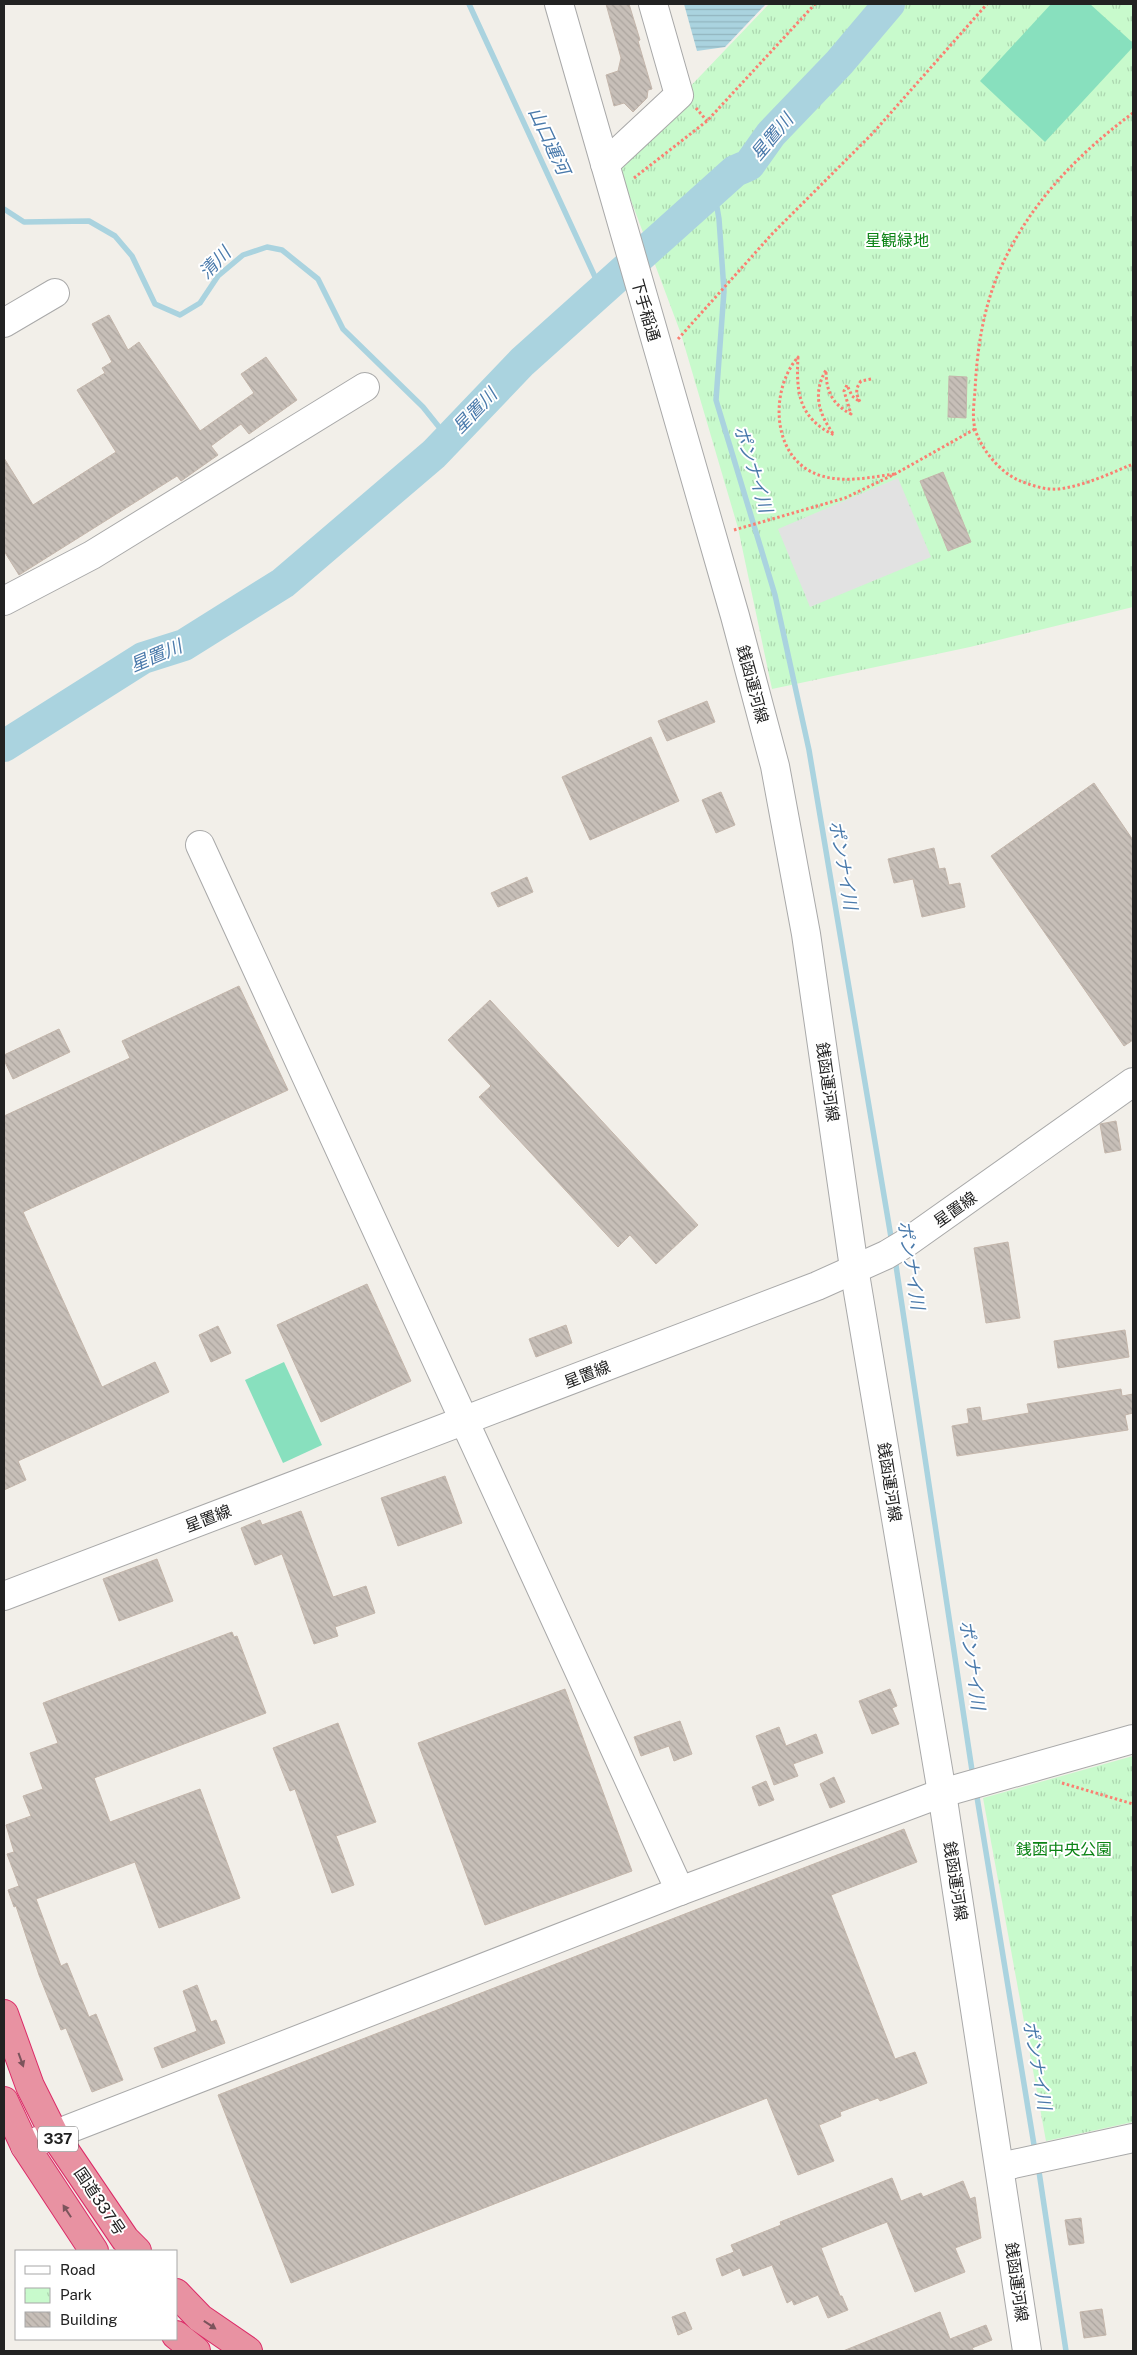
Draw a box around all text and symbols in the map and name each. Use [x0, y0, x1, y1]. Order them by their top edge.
water label: 山口運河 [525, 104, 575, 181]
water label: 星置川 [746, 108, 798, 164]
park label: 星観緑地 [865, 231, 929, 250]
water label: 清川 [195, 241, 236, 283]
street label: 下手稲通 [628, 277, 663, 344]
water label: 星置川 [448, 382, 502, 437]
water label: ポンナイ川 [730, 423, 777, 517]
water label: 星置川 [127, 635, 187, 676]
street label: 銭函運河線 [733, 643, 772, 725]
water label: ポンナイ川 [825, 819, 862, 913]
street label: 銭函運河線 [813, 1041, 842, 1123]
street label: 星置線 [930, 1188, 980, 1231]
water label: ポンナイ川 [894, 1219, 929, 1313]
street label: 星置線 [561, 1357, 613, 1392]
street label: 銭函運河線 [874, 1441, 905, 1523]
street label: 星置線 [182, 1501, 234, 1536]
water label: ポンナイ川 [956, 1619, 989, 1713]
street label: 銭函運河線 [940, 1840, 971, 1922]
park label: 銭函中央公園 [1016, 1840, 1112, 1859]
water label: ポンナイ川 [1019, 2019, 1056, 2113]
one-way arrow [18, 2052, 25, 2067]
road number: 337 [38, 2126, 78, 2152]
street label: 国道337号 [70, 2164, 129, 2239]
one-way arrow [62, 2204, 72, 2217]
street label: 銭函運河線 [1002, 2241, 1031, 2323]
legend [15, 2250, 178, 2340]
text: Road [60, 2261, 96, 2278]
text: Park [60, 2286, 92, 2303]
text: Building [60, 2311, 118, 2328]
one-way arrow [203, 2320, 216, 2330]

